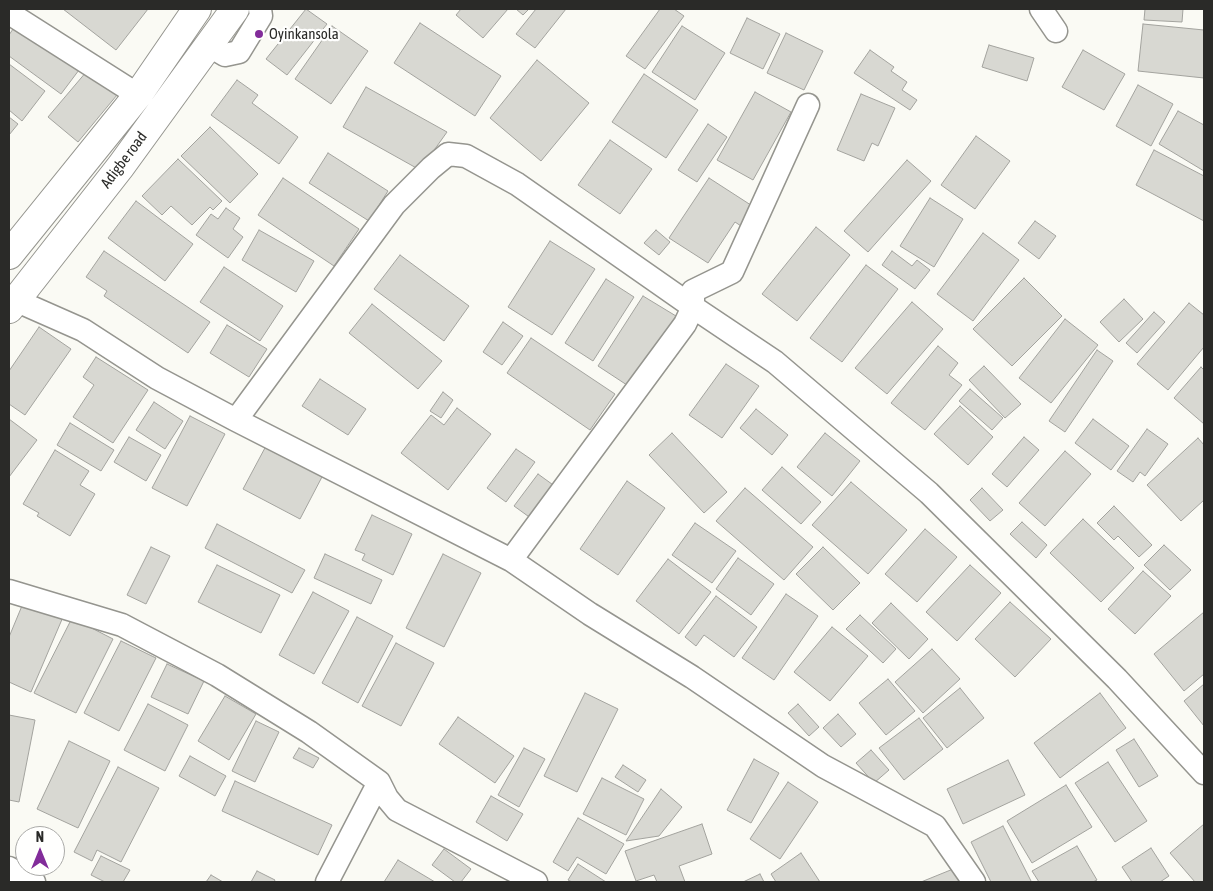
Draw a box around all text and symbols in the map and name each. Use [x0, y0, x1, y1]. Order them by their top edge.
place label: Oyinkansola [269, 25, 339, 43]
marker: Oyinkansola [253, 28, 265, 40]
street label: Adigbe road [97, 128, 151, 192]
north arrow [15, 826, 65, 876]
text: N [36, 829, 44, 845]

